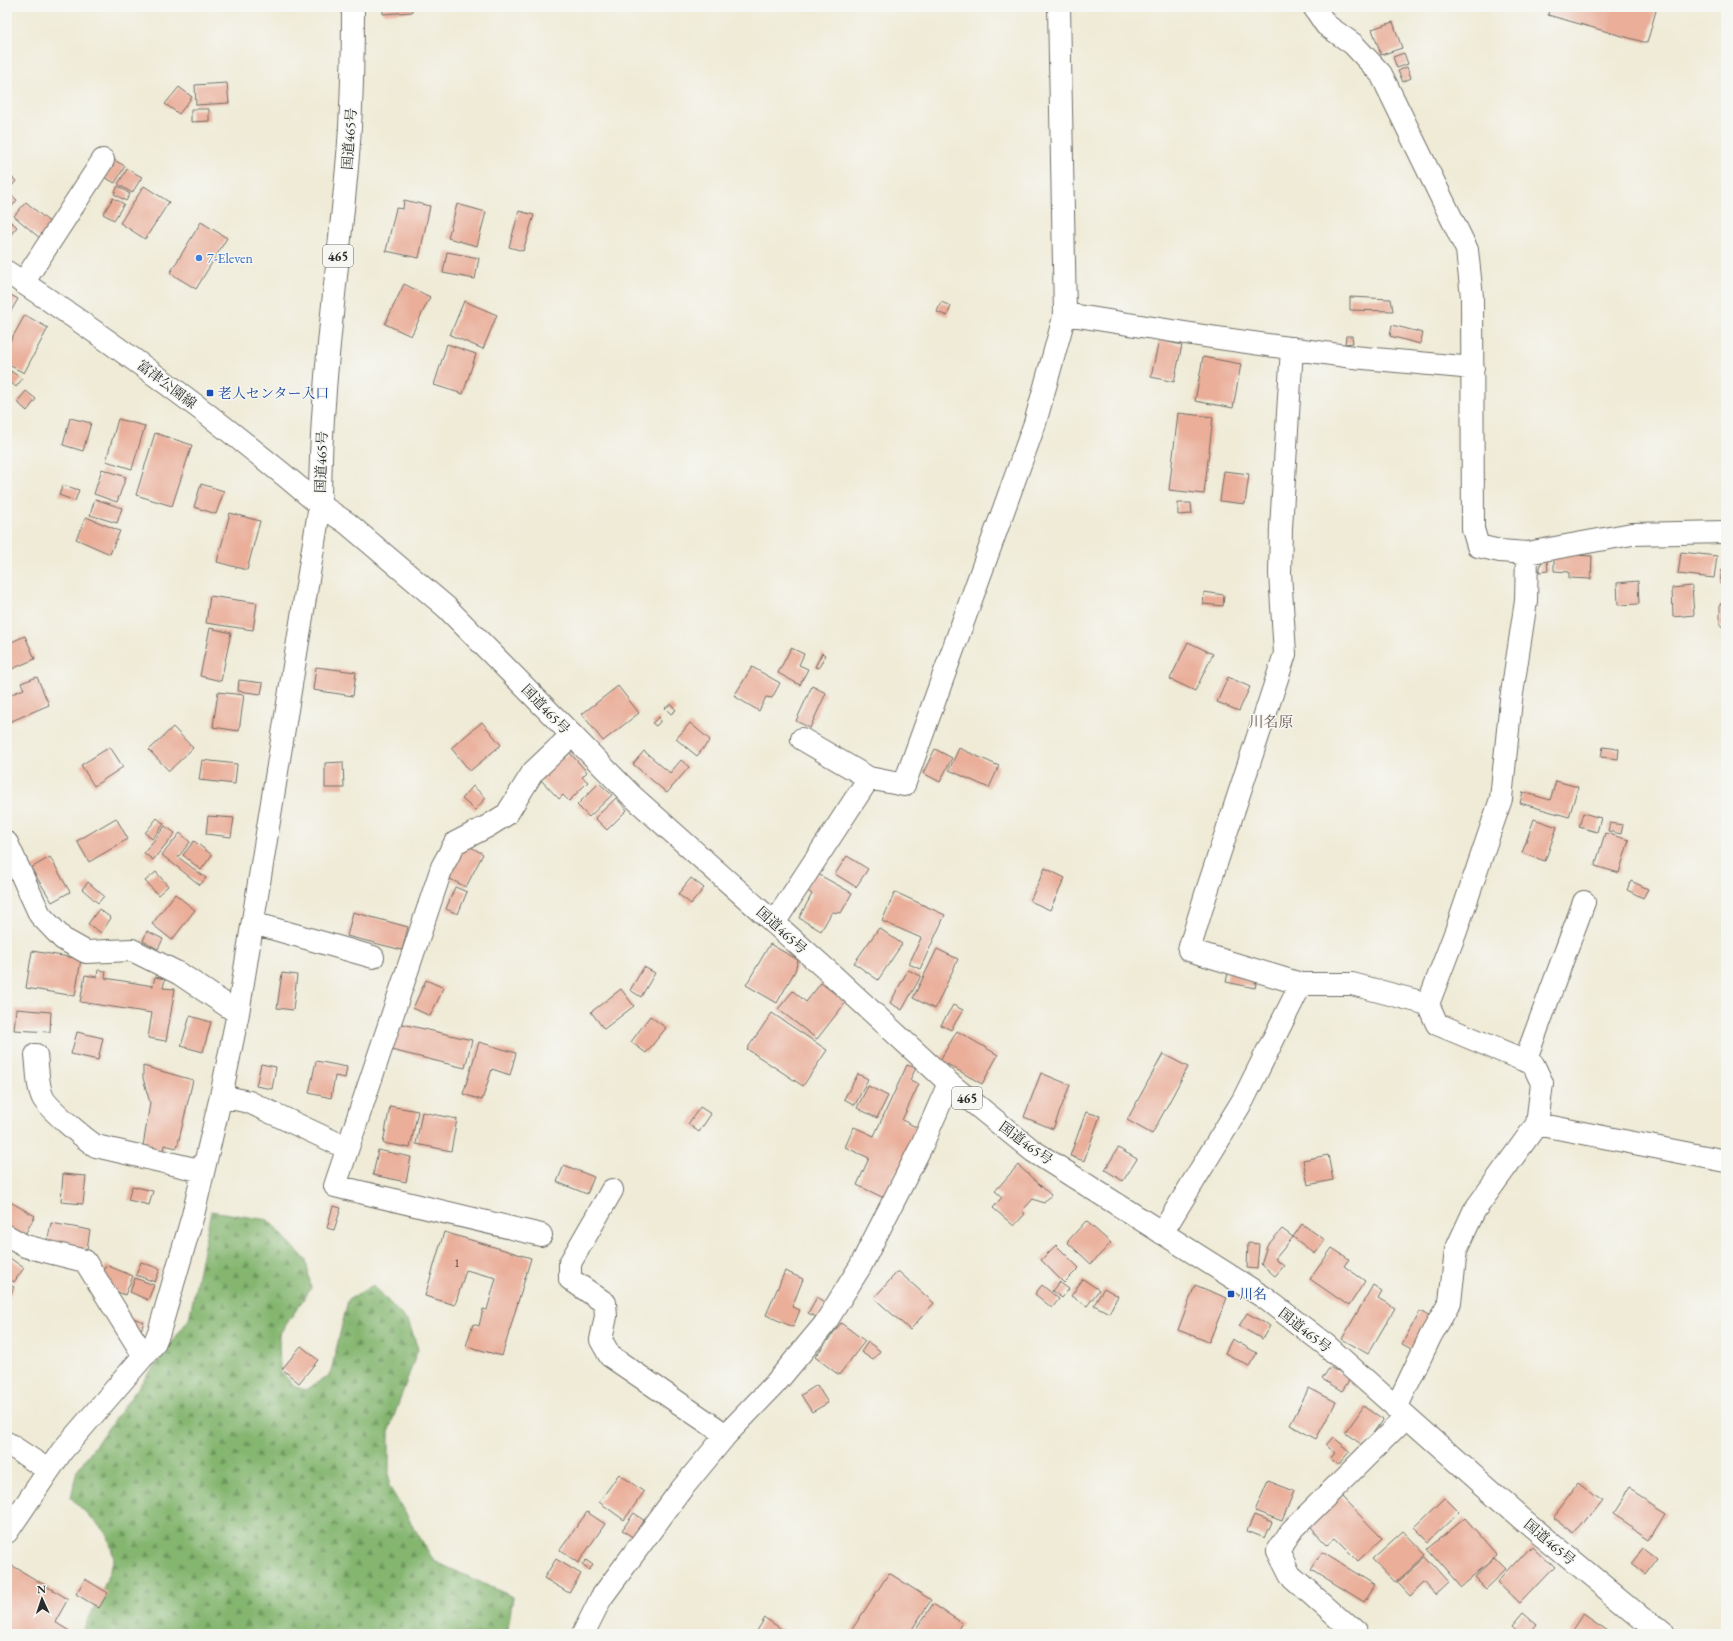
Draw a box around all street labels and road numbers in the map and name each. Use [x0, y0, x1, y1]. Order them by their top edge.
street label: 国道465号 [338, 107, 360, 171]
road number: 465 [323, 245, 353, 267]
street label: 富津公園線 [134, 356, 200, 412]
street label: 国道465号 [311, 431, 331, 493]
street label: 国道465号 [518, 680, 574, 738]
street label: 国道465号 [753, 903, 811, 957]
road number: 465 [952, 1087, 982, 1109]
street label: 国道465号 [996, 1117, 1056, 1169]
street label: 国道465号 [1275, 1304, 1335, 1356]
street label: 国道465号 [1520, 1515, 1580, 1569]

